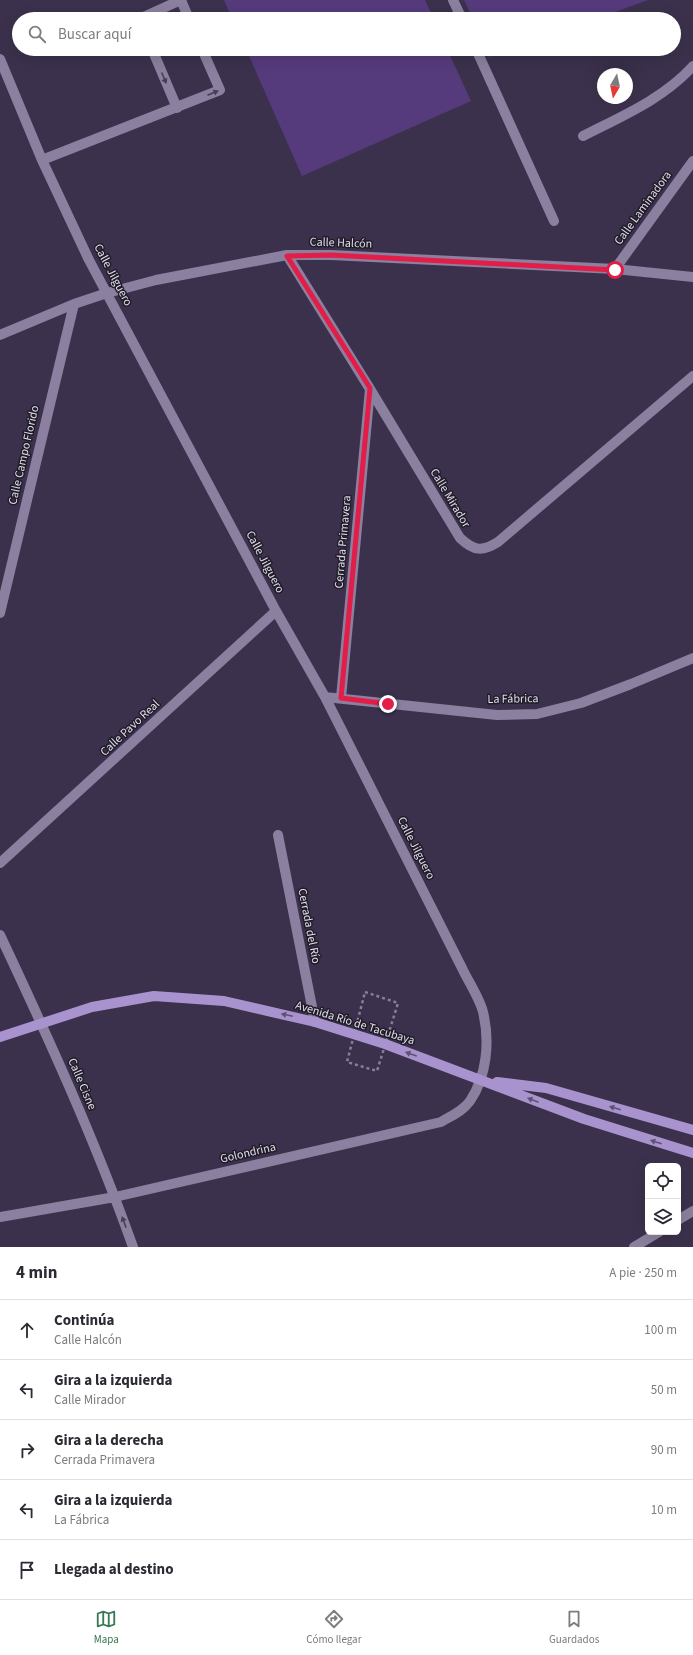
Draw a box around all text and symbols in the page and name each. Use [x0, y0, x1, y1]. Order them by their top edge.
search box [12, 12, 681, 56]
icon: search [26, 23, 48, 45]
text: Buscar aquí [58, 24, 131, 45]
north arrow [597, 68, 633, 104]
one-way arrow [162, 73, 168, 85]
one-way arrow [208, 90, 219, 96]
street label: Calle Laminadora [610, 167, 676, 249]
street label: Calle Halcón [309, 233, 373, 253]
street label: Calle Jilguero [89, 241, 137, 309]
route start [606, 261, 624, 279]
street label: Calle Campo Florido [4, 404, 44, 506]
street label: Calle Mirador [426, 465, 475, 532]
street label: Cerrada Primavera [330, 495, 356, 589]
street label: Calle Jilguero [241, 528, 289, 596]
street label: La Fábrica [487, 690, 539, 708]
route end [379, 695, 397, 713]
street label: Calle Pavo Real [96, 696, 164, 760]
street label: Calle Jilguero [393, 814, 439, 882]
street label: Cerrada del Río [293, 887, 325, 965]
street label: Avenida Río de Tacubaya [293, 997, 417, 1049]
one-way arrow [281, 1012, 293, 1018]
one-way arrow [405, 1050, 417, 1056]
street label: Calle Cisne [63, 1055, 101, 1113]
one-way arrow [526, 1096, 538, 1102]
one-way arrow [609, 1104, 621, 1110]
street label: Golondrina [219, 1138, 277, 1168]
one-way arrow [649, 1139, 661, 1145]
map controls [645, 1163, 681, 1235]
button: locate [645, 1163, 681, 1199]
button: layers [645, 1199, 681, 1235]
one-way arrow [121, 1216, 127, 1228]
text: 4 min [16, 1261, 57, 1285]
text: A pie · 250 m [609, 1264, 677, 1282]
text: Continúa [54, 1310, 115, 1331]
icon: ahead [16, 1319, 38, 1341]
text: 100 m [644, 1321, 677, 1339]
text: Calle Halcón [54, 1331, 122, 1349]
text: Gira a la izquierda [54, 1370, 173, 1391]
icon: left [16, 1379, 38, 1401]
text: 50 m [651, 1381, 677, 1399]
text: Calle Mirador [54, 1391, 126, 1409]
text: Gira a la derecha [54, 1430, 164, 1451]
icon: right [16, 1439, 38, 1461]
text: 90 m [651, 1441, 677, 1459]
text: Cerrada Primavera [54, 1451, 155, 1469]
text: Gira a la izquierda [54, 1490, 173, 1511]
icon: left [16, 1499, 38, 1521]
text: 10 m [651, 1501, 677, 1519]
text: La Fábrica [54, 1511, 109, 1529]
icon: arrive [16, 1559, 38, 1581]
text: Llegada al destino [54, 1559, 174, 1580]
tab: Mapa [94, 1608, 119, 1647]
tab: Cómo llegar [306, 1608, 361, 1647]
tab: Guardados [549, 1608, 599, 1647]

